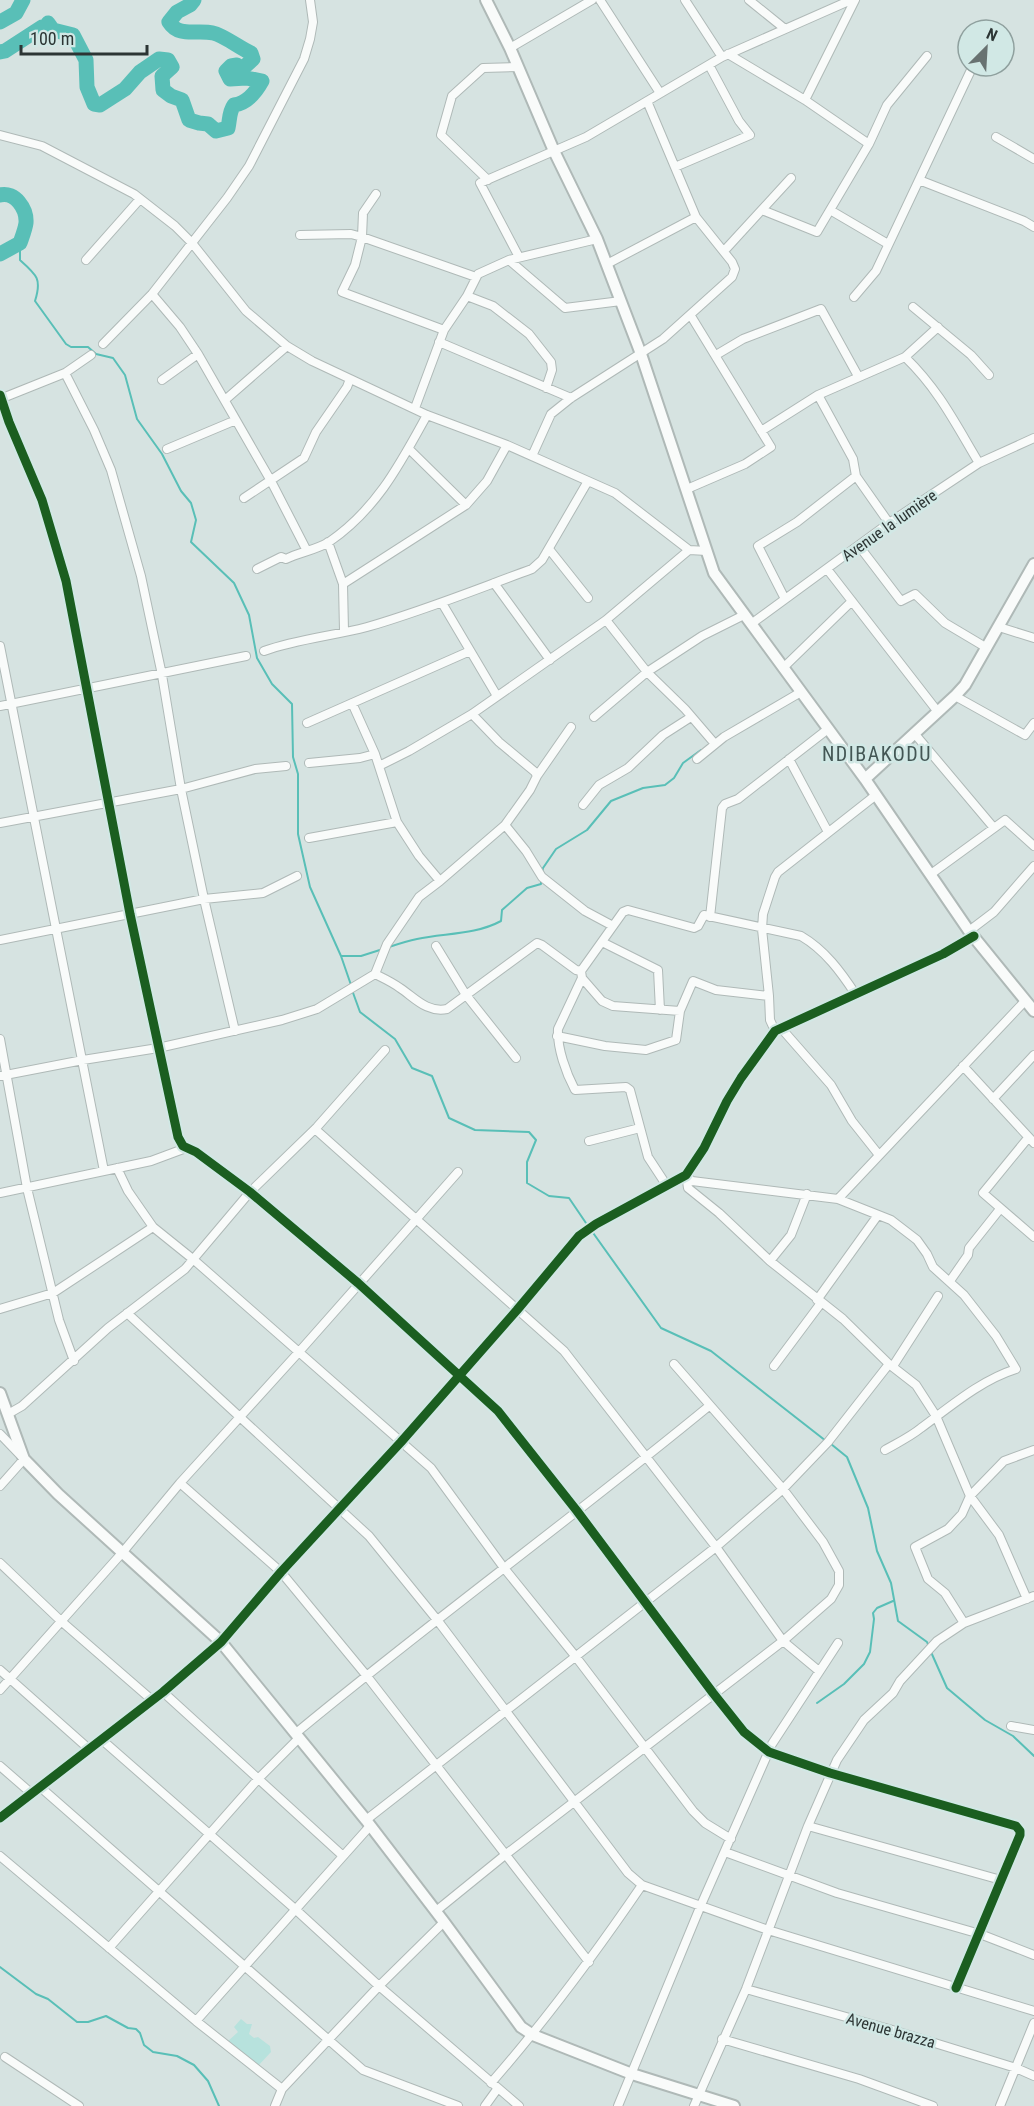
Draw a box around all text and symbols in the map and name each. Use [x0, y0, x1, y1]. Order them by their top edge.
scale bar [21, 18, 147, 56]
north arrow [956, 18, 1016, 78]
text: N [984, 24, 1000, 45]
text: 100 m [30, 28, 74, 49]
street label: Avenue la lumière [838, 486, 940, 565]
district label: NDIBAKODU [822, 742, 932, 766]
street label: Avenue brazza [844, 2009, 937, 2052]

